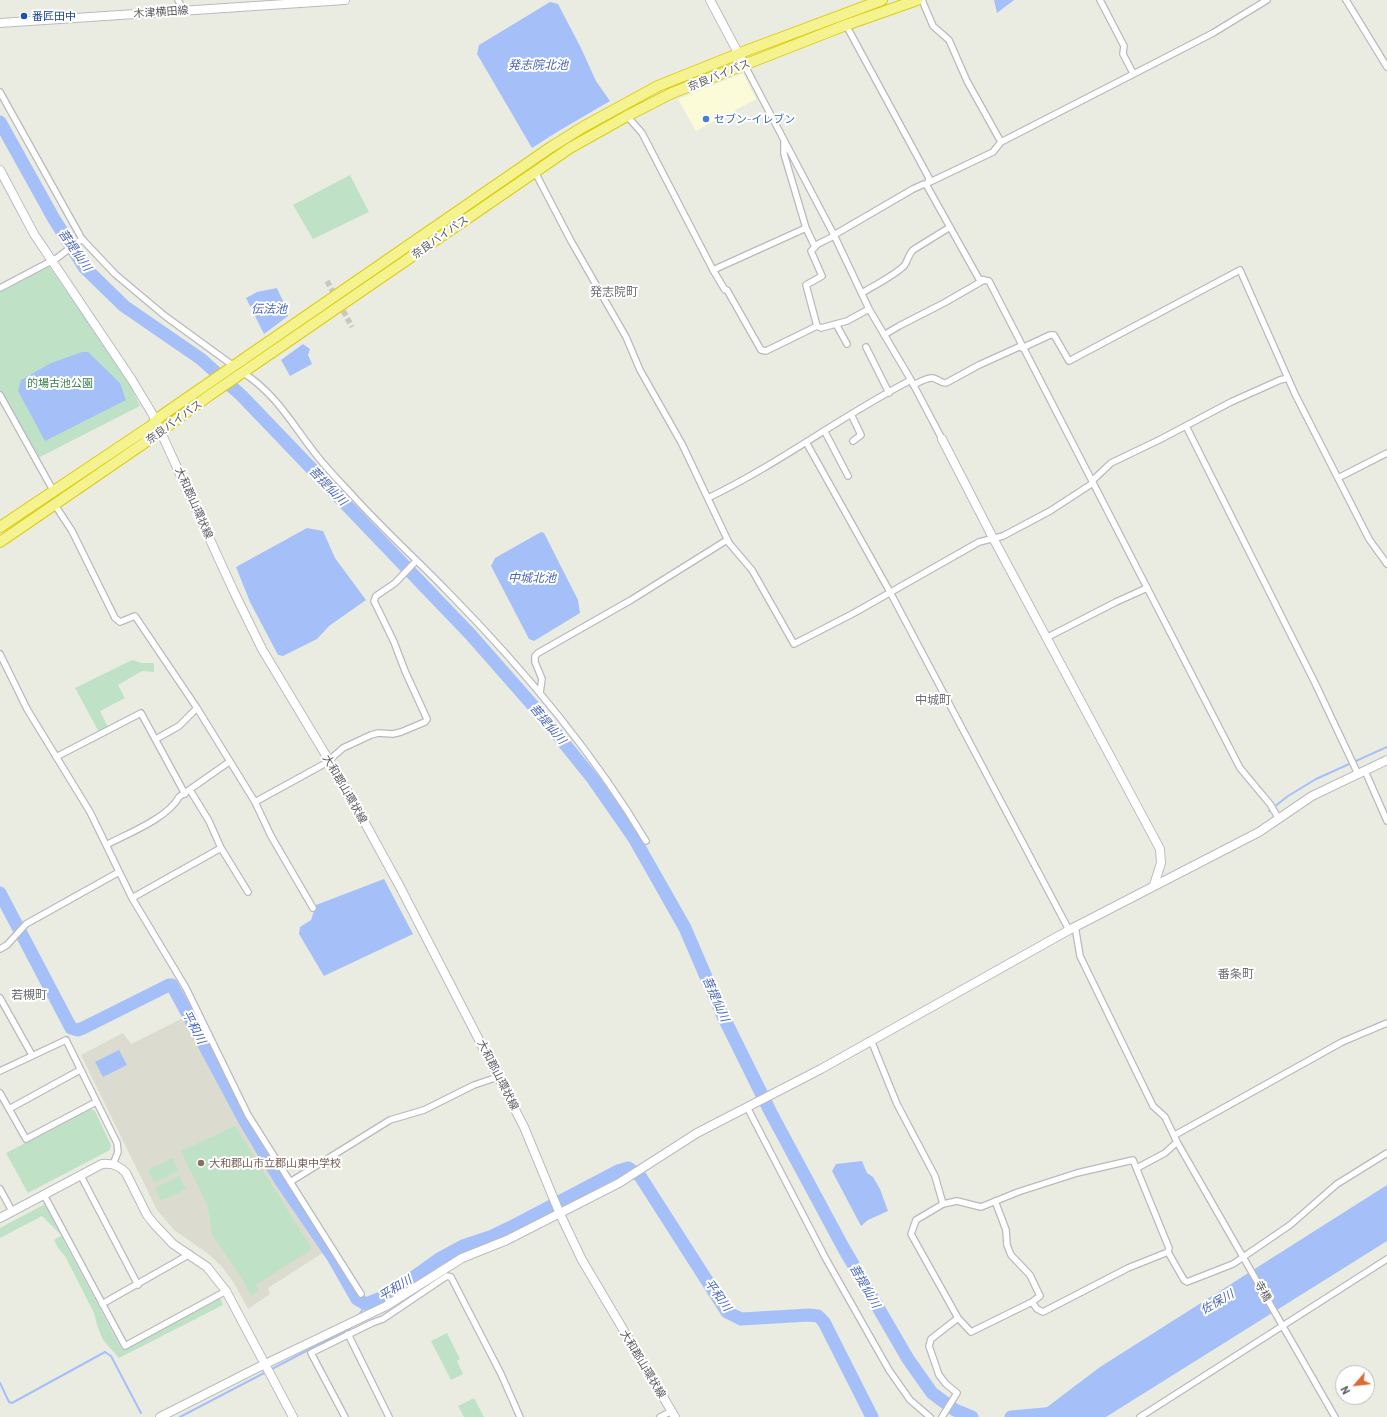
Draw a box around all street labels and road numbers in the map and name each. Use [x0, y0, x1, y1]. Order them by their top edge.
street label: 木津横田線 [133, 3, 189, 21]
street label: 奈良バイパス [686, 57, 752, 93]
street label: 奈良バイパス [409, 213, 471, 261]
street label: 奈良バイパス [143, 397, 205, 447]
street label: 大和郡山環状線 [172, 465, 216, 541]
street label: 大和郡山環状線 [320, 752, 370, 826]
street label: 大和郡山環状線 [475, 1038, 521, 1112]
street label: 寺橋 [1252, 1278, 1274, 1304]
street label: 大和郡山環状線 [618, 1328, 668, 1400]

